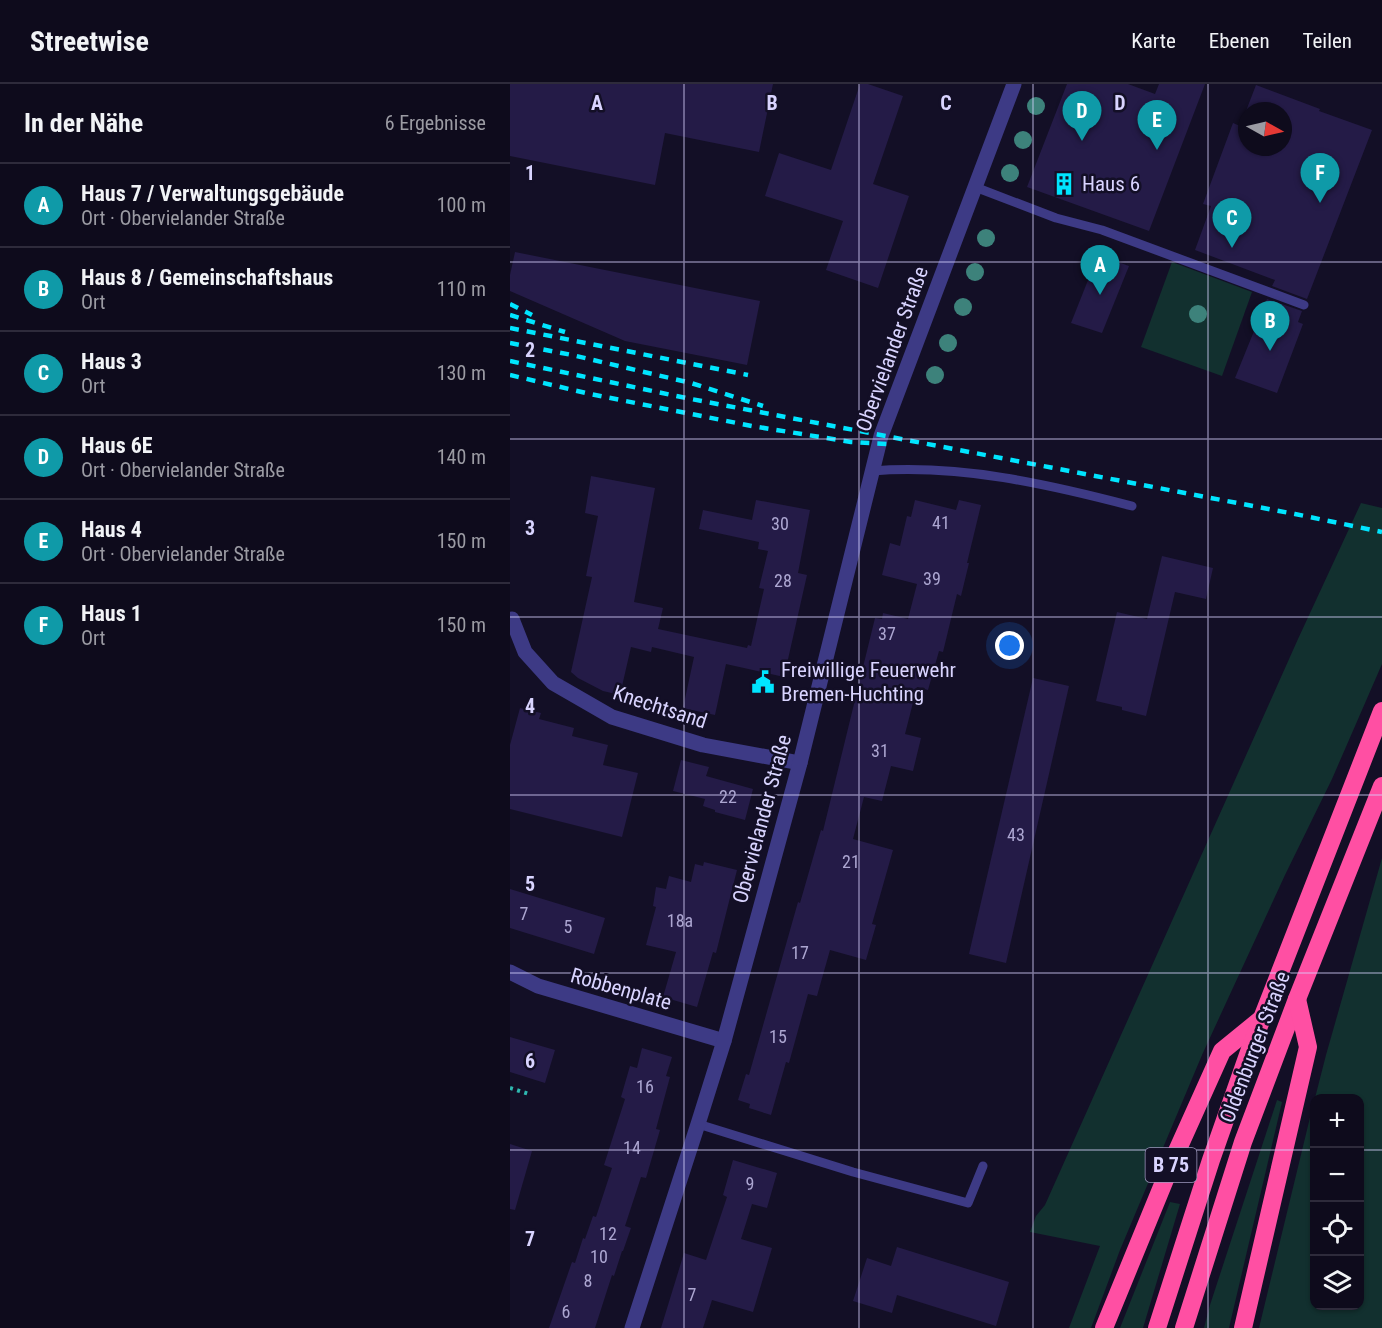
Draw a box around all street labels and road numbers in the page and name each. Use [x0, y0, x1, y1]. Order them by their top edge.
street label: Obervielander Straße [851, 263, 933, 435]
street label: Knechtsand [610, 681, 710, 733]
street label: Obervielander Straße [728, 732, 796, 906]
street label: Robbenplate [568, 963, 674, 1015]
street label: Oldenburger Straße [1215, 968, 1295, 1126]
road number: B 75 [1146, 1148, 1196, 1182]

